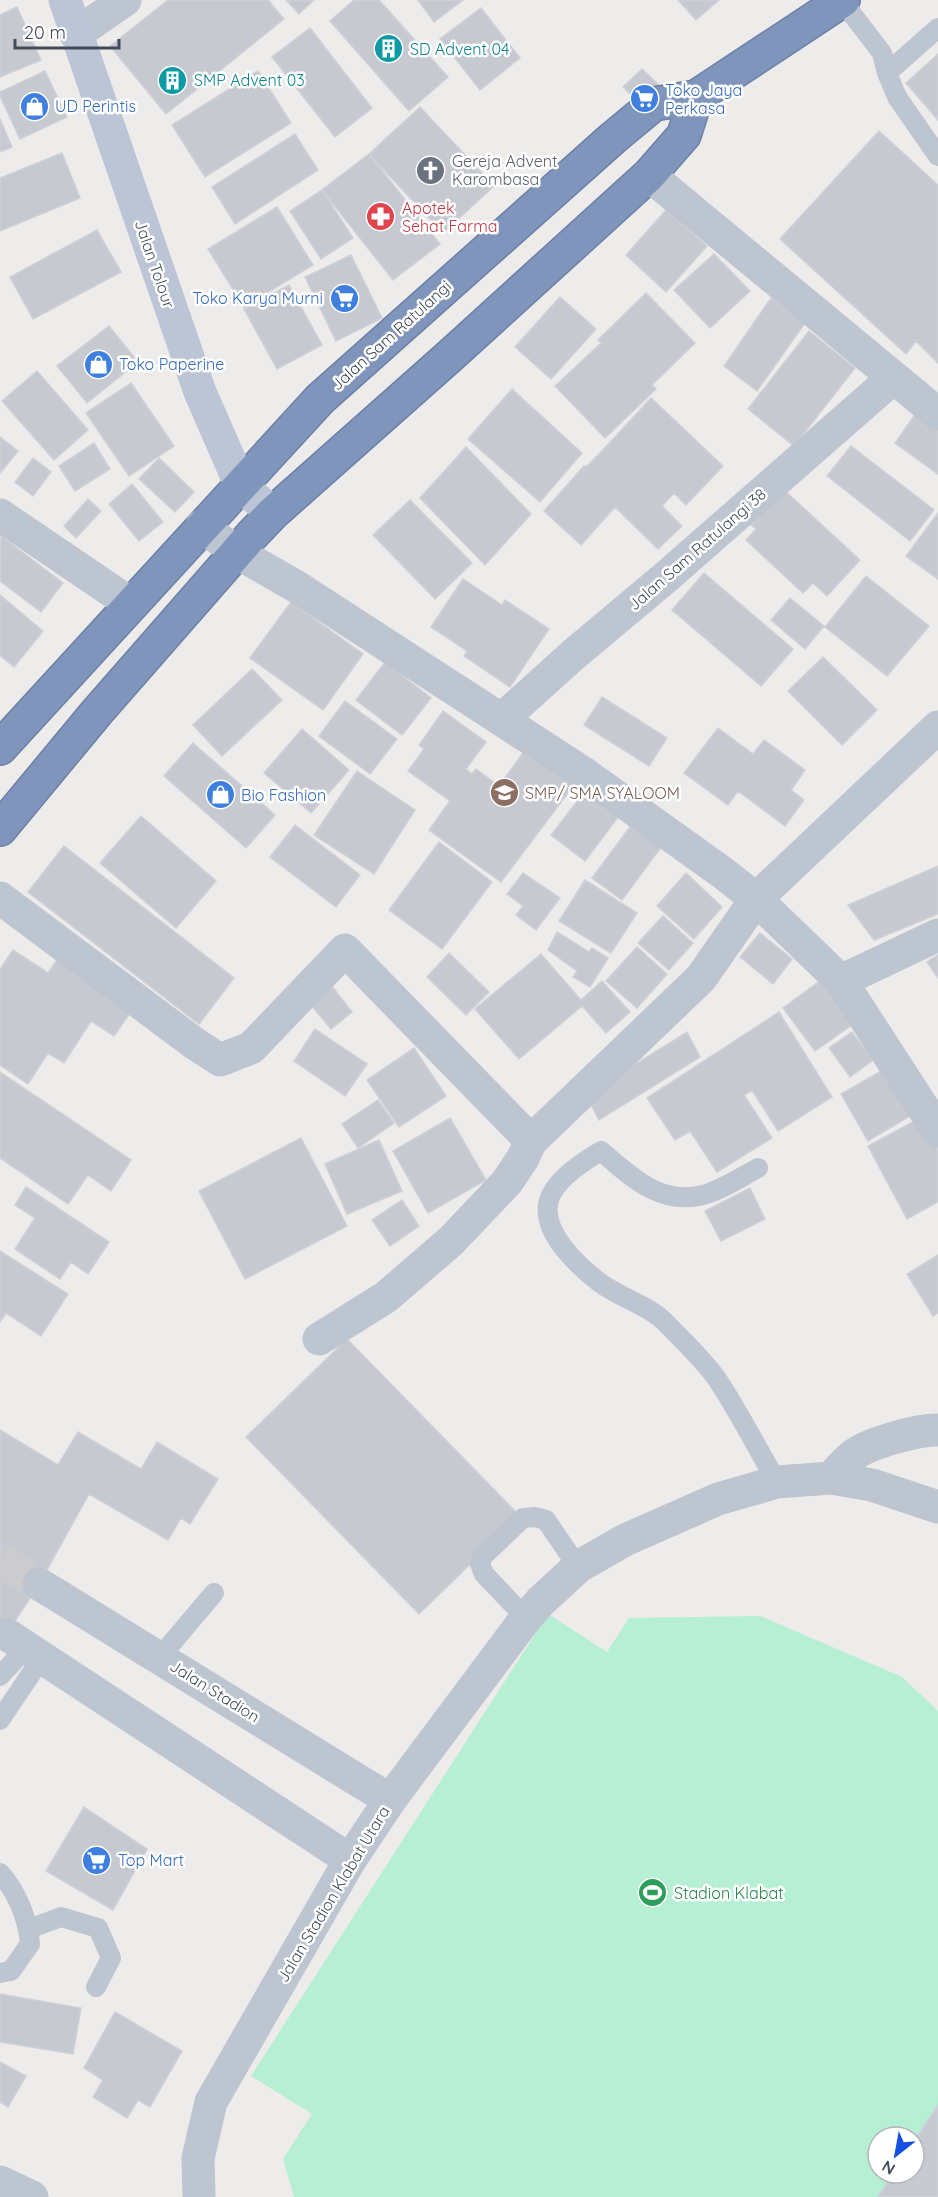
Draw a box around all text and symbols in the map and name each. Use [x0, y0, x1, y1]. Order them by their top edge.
scale bar [15, 12, 118, 50]
text: 20 m [24, 21, 66, 44]
building icon: SD Advent 04 [373, 33, 405, 65]
place label: SD Advent 04 [410, 39, 509, 59]
building icon: SMP Advent 03 [157, 64, 189, 96]
place label: SMP Advent 03 [194, 70, 305, 90]
place label: Toko Jaya Perkasa [665, 80, 742, 118]
supermarket icon: Toko Jaya Perkasa [628, 83, 660, 115]
shop icon: UD Perintis [18, 90, 50, 122]
place label: UD Perintis [55, 96, 136, 116]
place label: Gereja Advent Karombasa [452, 151, 558, 189]
church icon: Gereja Advent Karombasa [415, 154, 447, 186]
place label: Apotek Sehat Farma [402, 198, 498, 236]
pharmacy icon: Apotek Sehat Farma [365, 201, 397, 233]
street label: Jalan Tolour [131, 217, 179, 311]
street label: Jalan Sam Ratulangi [327, 276, 455, 394]
supermarket icon: Toko Karya Murni [328, 282, 360, 314]
place label: Toko Karya Murni [192, 288, 323, 308]
shop icon: Toko Paperine [82, 348, 114, 380]
place label: Toko Paperine [119, 354, 224, 374]
street label: Jalan Sam Ratulangi 38 [624, 484, 770, 614]
school or university icon: SMP/ SMA SYALOOM [488, 777, 520, 809]
shop icon: Bio Fashion [204, 779, 236, 811]
place label: SMP/ SMA SYALOOM [525, 783, 680, 803]
place label: Bio Fashion [241, 785, 326, 805]
street label: Jalan Stadion [166, 1655, 264, 1727]
street label: Jalan Stadion Klabat Utara [272, 1802, 394, 1986]
supermarket icon: Top Mart [81, 1844, 113, 1876]
place label: Top Mart [118, 1850, 184, 1870]
sports icon: Stadion Klabat [637, 1877, 669, 1909]
place label: Stadion Klabat [674, 1883, 784, 1903]
north arrow [866, 2125, 926, 2185]
text: N [878, 2156, 898, 2179]

